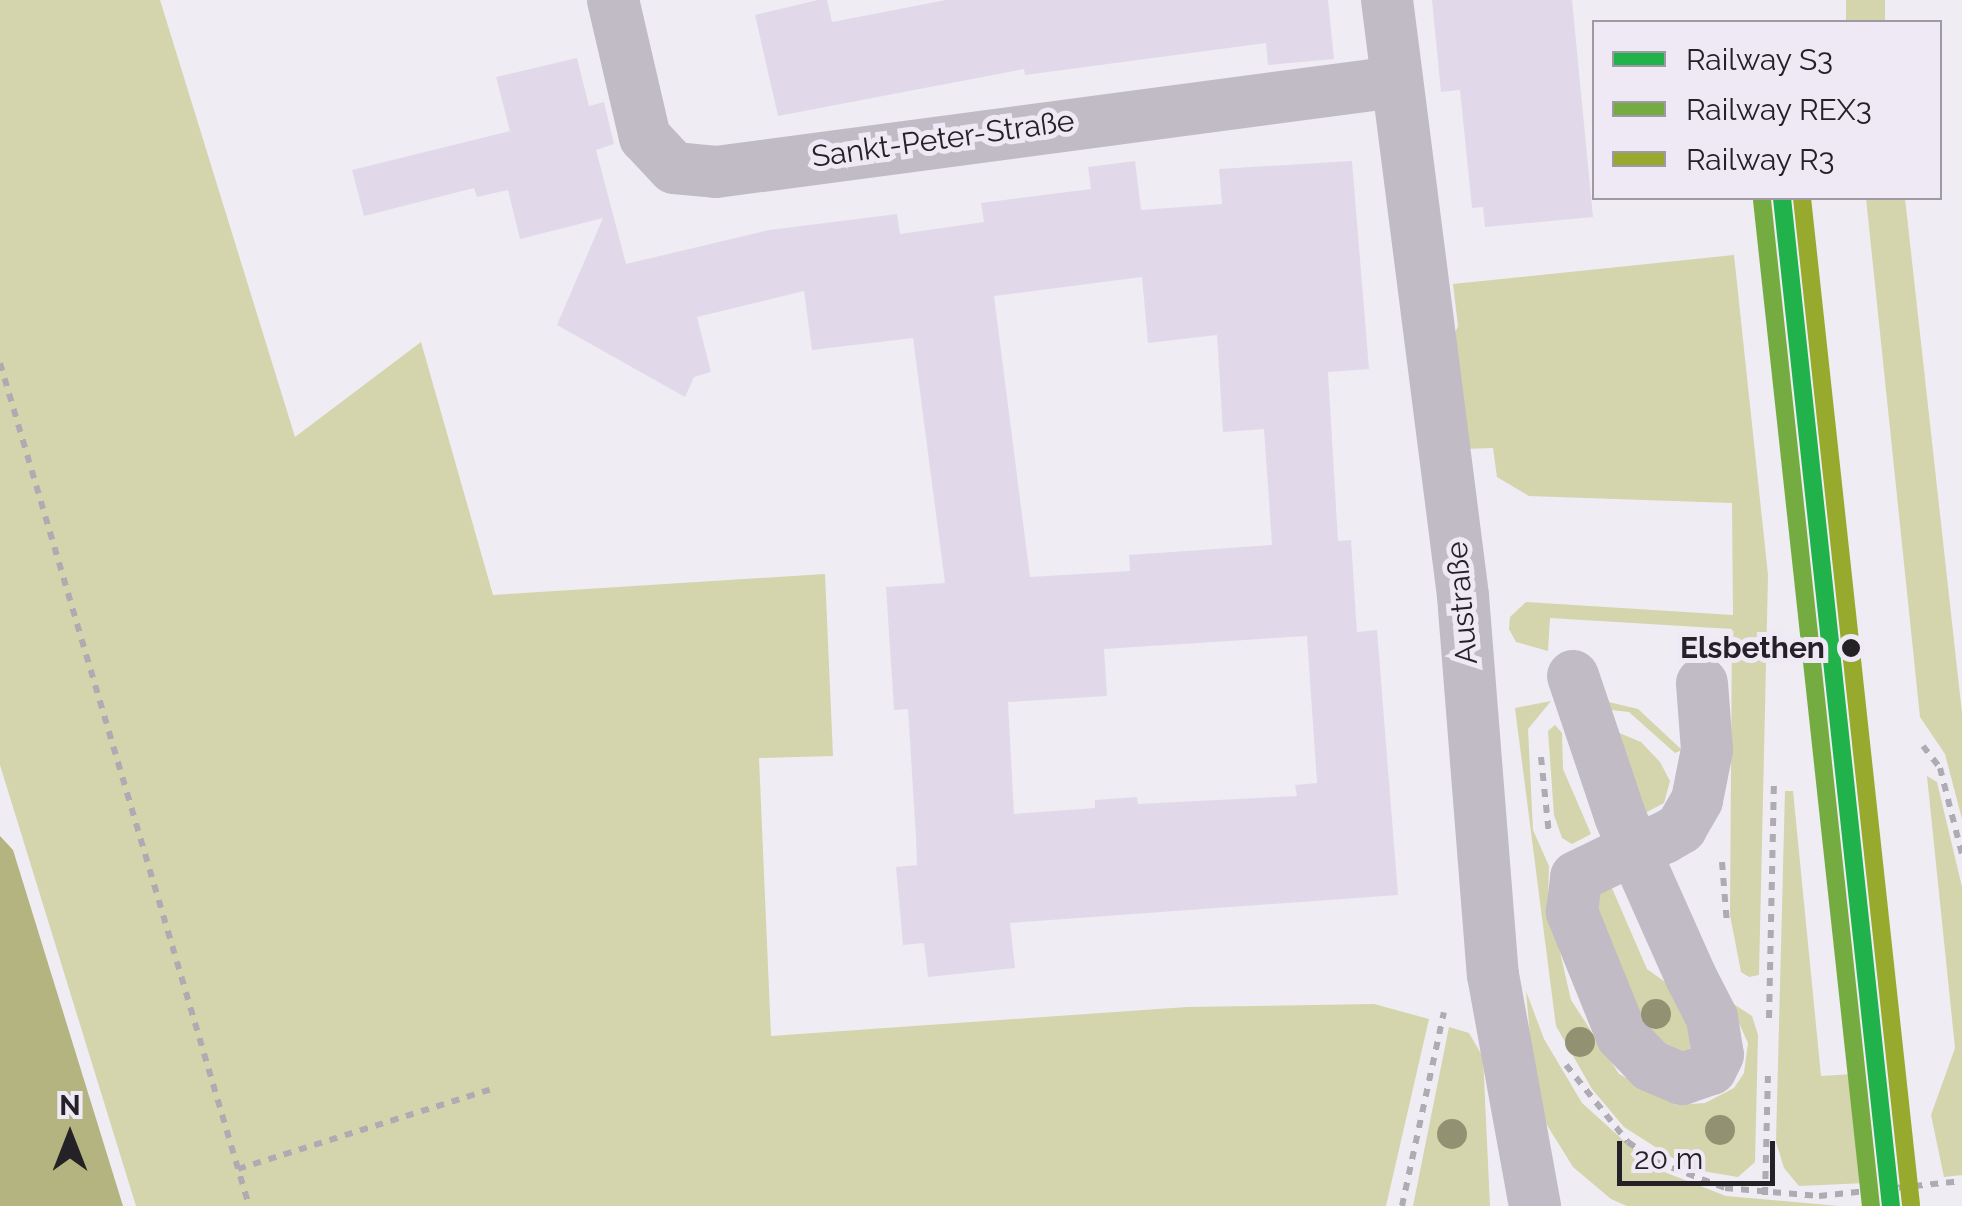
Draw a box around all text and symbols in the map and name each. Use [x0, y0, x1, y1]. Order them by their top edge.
legend [1592, 20, 1942, 200]
text: Railway S3 [1686, 42, 1833, 77]
text: Railway REX3 [1686, 92, 1872, 127]
street label: Sankt-Peter-Straße [809, 103, 1077, 175]
text: Railway R3 [1686, 142, 1835, 177]
street label: Austraße [1439, 540, 1485, 666]
place label: Elsbethen [1680, 630, 1825, 666]
marker: Elsbethen [1834, 631, 1868, 665]
north arrow [20, 1086, 120, 1186]
text: N [59, 1089, 81, 1122]
scale bar [1622, 1121, 1780, 1183]
text: 20 m [1634, 1141, 1703, 1176]

